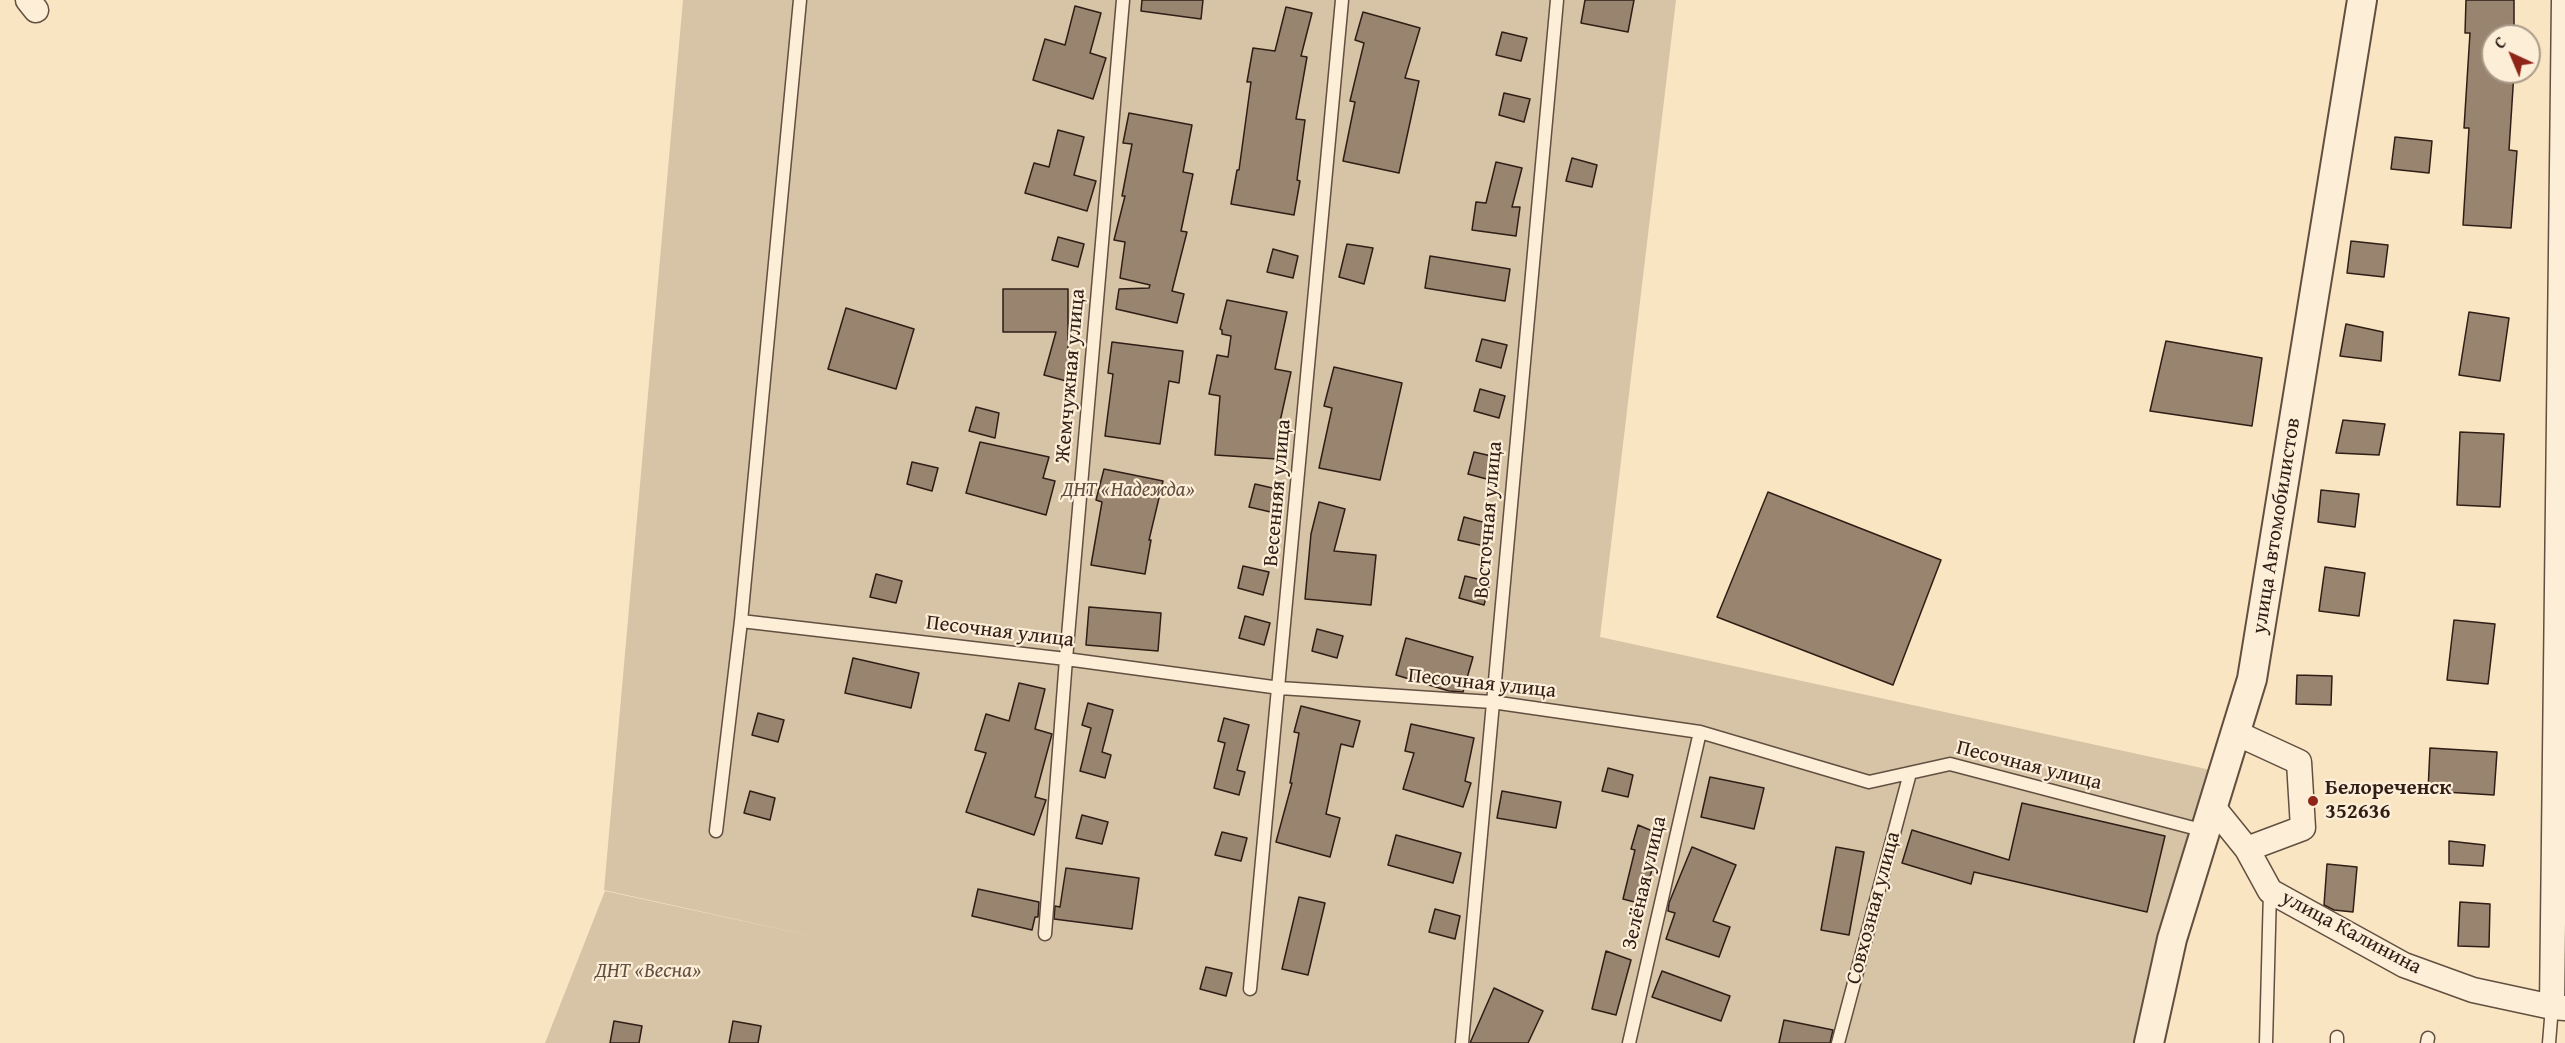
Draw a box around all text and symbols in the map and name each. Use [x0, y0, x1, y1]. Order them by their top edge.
north arrow [2481, 24, 2541, 84]
text: С [2488, 31, 2511, 54]
street label: Жемчужная улица [1051, 288, 1091, 464]
street label: улица Автомобилистов [2247, 416, 2307, 636]
street label: Весенняя улица [1259, 418, 1297, 568]
street label: Восточная улица [1470, 440, 1508, 600]
park label: ДНТ «Надежда» [1061, 478, 1195, 504]
street label: Песочная улица [925, 610, 1075, 654]
street label: Песочная улица [1407, 664, 1557, 704]
street label: Песочная улица [1954, 736, 2104, 796]
place label: Белореченск 352636 [2325, 776, 2451, 826]
marker: Белореченск 352636 [2306, 794, 2320, 808]
street label: Зелёная улица [1617, 814, 1673, 952]
street label: Совхозная улица [1842, 829, 1906, 987]
street label: улица Калинина [2277, 885, 2425, 981]
park label: ДНТ «Весна» [595, 959, 701, 985]

